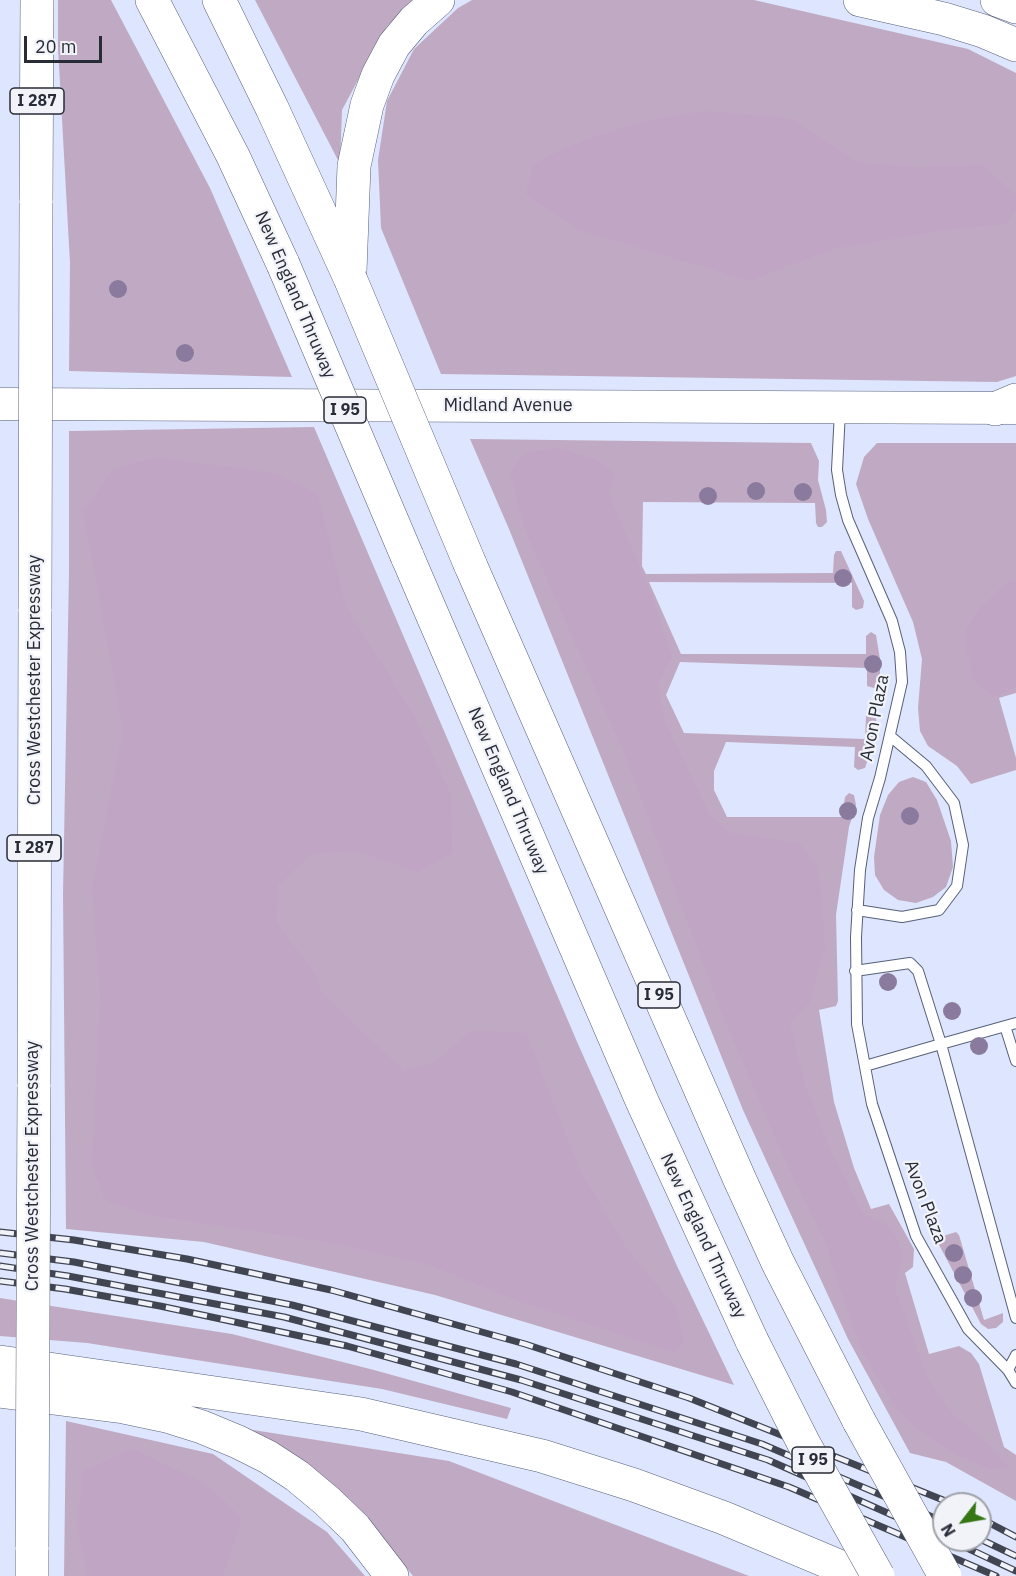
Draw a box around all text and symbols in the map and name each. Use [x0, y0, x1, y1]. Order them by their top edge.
scale bar [27, 24, 105, 62]
text: 20 m [35, 35, 77, 58]
road number: I 287 [10, 88, 64, 114]
street label: New England Thruway [250, 208, 340, 382]
street label: Midland Avenue [443, 395, 573, 417]
road number: I 95 [324, 397, 366, 423]
street label: Cross Westchester Expressway [24, 555, 46, 805]
street label: Avon Plaza [856, 673, 894, 763]
street label: New England Thruway [463, 704, 553, 878]
road number: I 287 [7, 835, 61, 861]
road number: I 95 [638, 982, 680, 1008]
street label: Cross Westchester Expressway [22, 1041, 44, 1291]
street label: New England Thruway [655, 1150, 751, 1322]
street label: Avon Plaza [899, 1157, 951, 1247]
road number: I 95 [792, 1447, 834, 1473]
north arrow [932, 1492, 992, 1552]
text: N [937, 1520, 960, 1540]

